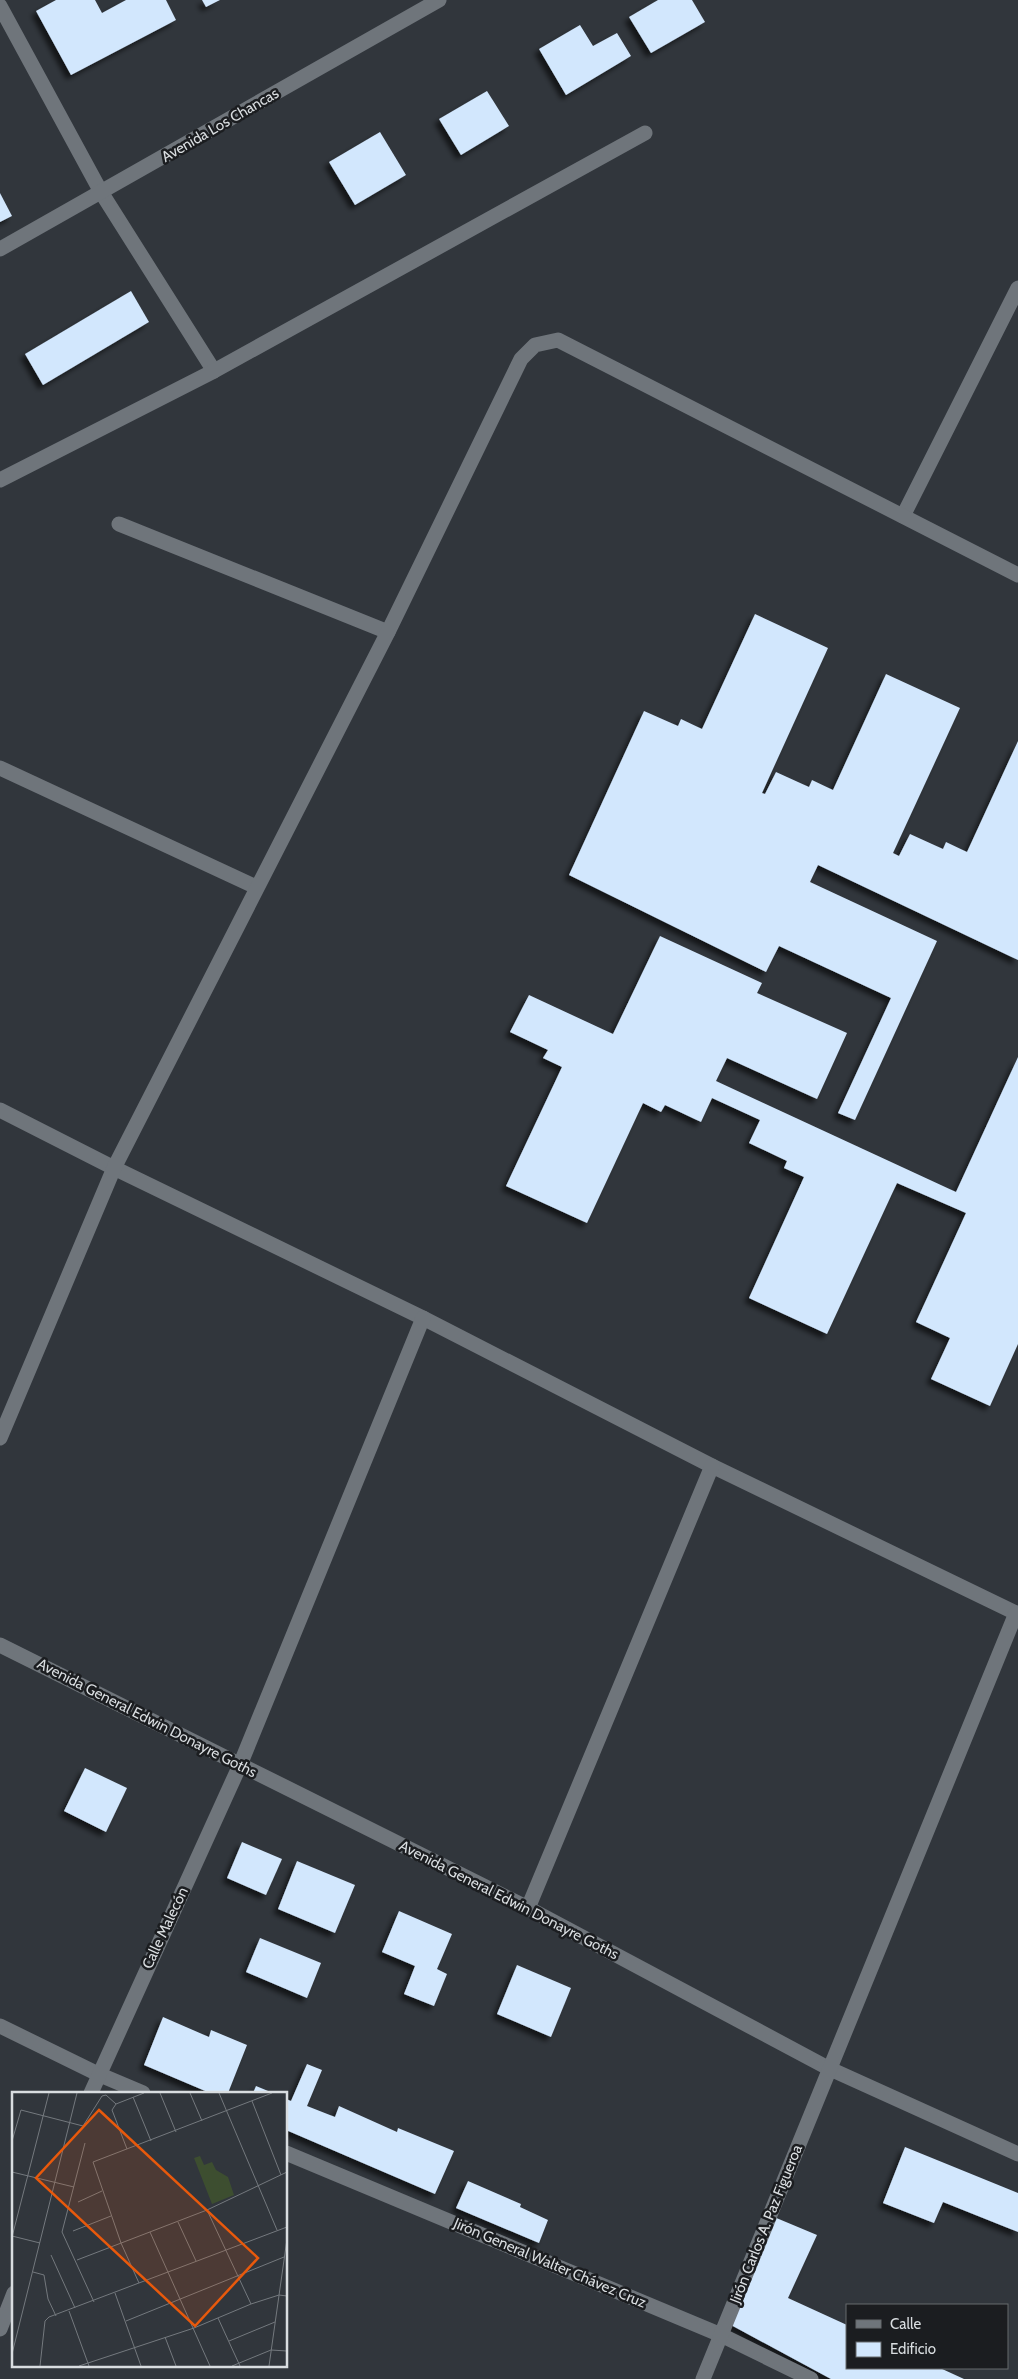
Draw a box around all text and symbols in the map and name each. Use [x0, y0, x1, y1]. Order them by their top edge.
street label: Avenida Los Chancas [158, 84, 282, 166]
street label: Avenida General Edwin Donayre Goths [34, 1655, 260, 1781]
street label: Avenida General Edwin Donayre Goths [396, 1837, 622, 1963]
street label: Calle Malecón [138, 1884, 192, 1972]
inset map [12, 2092, 288, 2366]
street label: Jirón Carlos A. Paz Figueroa [726, 2141, 806, 2307]
street label: Jirón General Walter Chávez Cruz [450, 2214, 649, 2312]
legend [846, 2304, 1008, 2369]
text: Calle [890, 2315, 921, 2333]
text: Edificio [890, 2340, 936, 2358]

